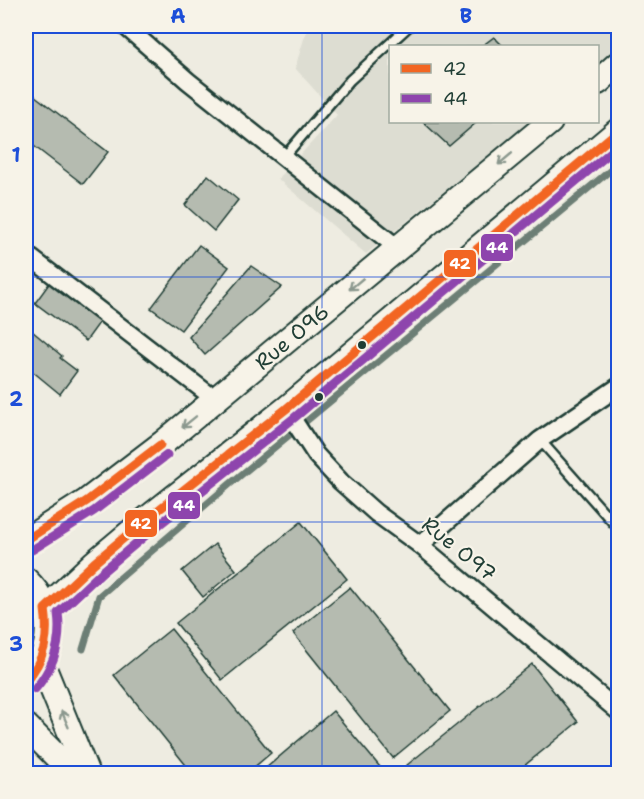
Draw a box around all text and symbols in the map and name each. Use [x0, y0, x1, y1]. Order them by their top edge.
text: A [170, 3, 186, 29]
text: B [460, 3, 472, 29]
legend [389, 45, 599, 123]
text: 42 [443, 57, 467, 81]
text: 44 [443, 87, 468, 111]
text: 1 [11, 142, 21, 168]
one-way arrow [498, 152, 513, 166]
line badge: 44 [480, 233, 514, 262]
text: 44 [486, 237, 508, 258]
line badge: 42 [443, 249, 477, 278]
text: 42 [449, 253, 471, 274]
one-way arrow [348, 278, 364, 291]
street label: Rue O96 [249, 298, 335, 376]
unlabelled marker [356, 339, 368, 351]
text: 2 [9, 386, 23, 412]
unlabelled marker [313, 391, 325, 403]
one-way arrow [181, 415, 197, 428]
line badge: 44 [167, 491, 201, 520]
text: 44 [173, 495, 195, 516]
line badge: 42 [124, 509, 158, 538]
street label: Rue O97 [416, 510, 502, 588]
text: 42 [130, 513, 152, 534]
text: 3 [9, 631, 23, 657]
one-way arrow [59, 711, 70, 729]

